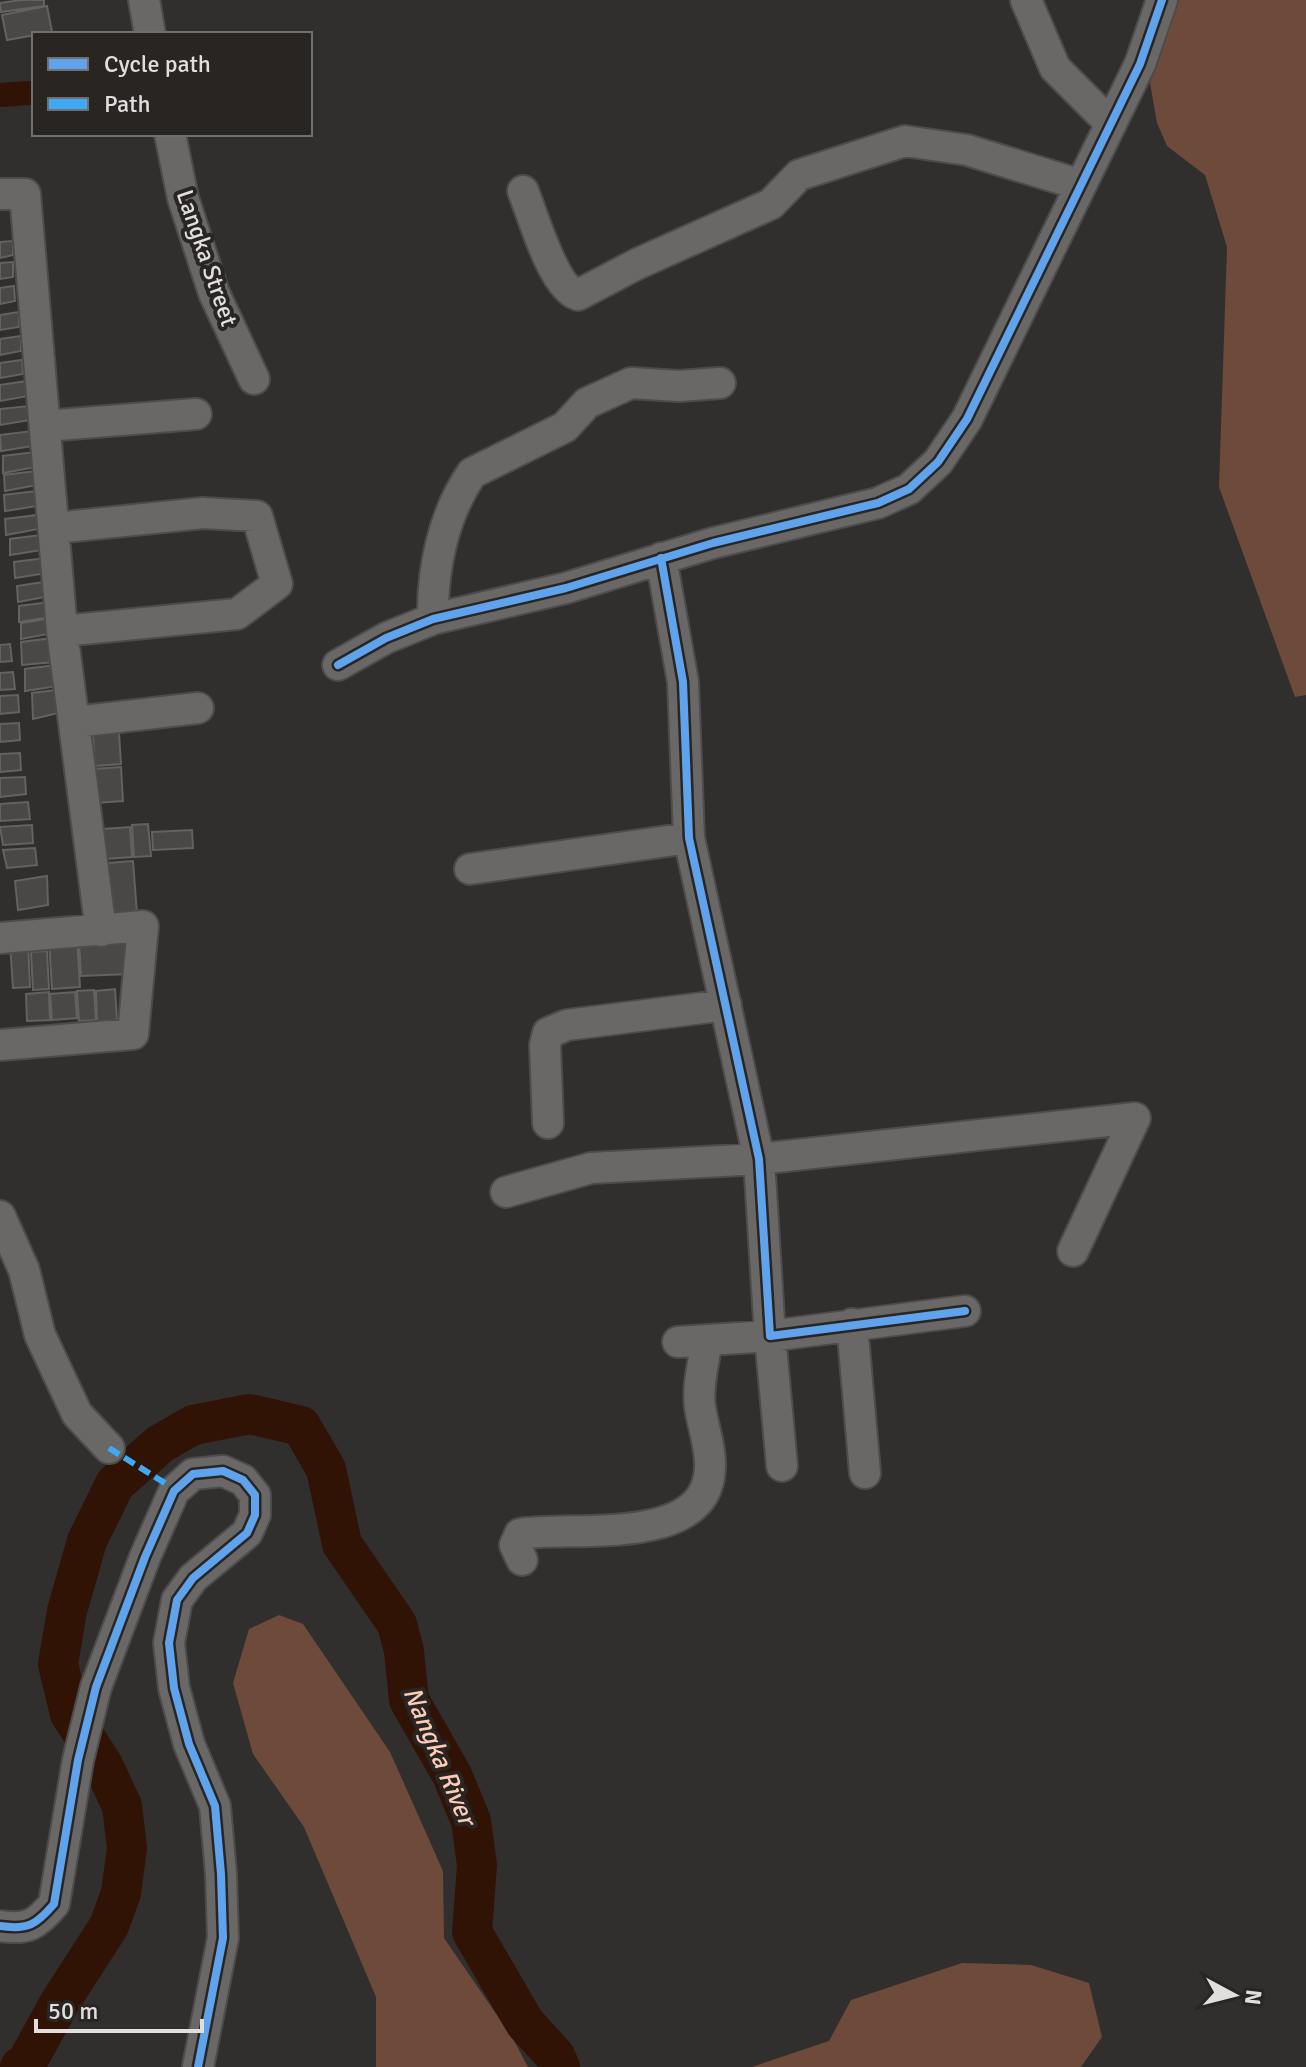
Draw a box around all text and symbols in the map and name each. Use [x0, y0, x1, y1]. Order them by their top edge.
legend [32, 32, 312, 136]
text: Cycle path [104, 49, 211, 79]
text: Path [104, 89, 150, 119]
street label: Langka Street [170, 186, 244, 330]
water label: Nangka River [396, 1682, 484, 1833]
north arrow [1194, 1955, 1274, 2035]
scale bar [36, 1983, 202, 2033]
text: N [1239, 1988, 1268, 2007]
text: 50 m [48, 1996, 98, 2026]

